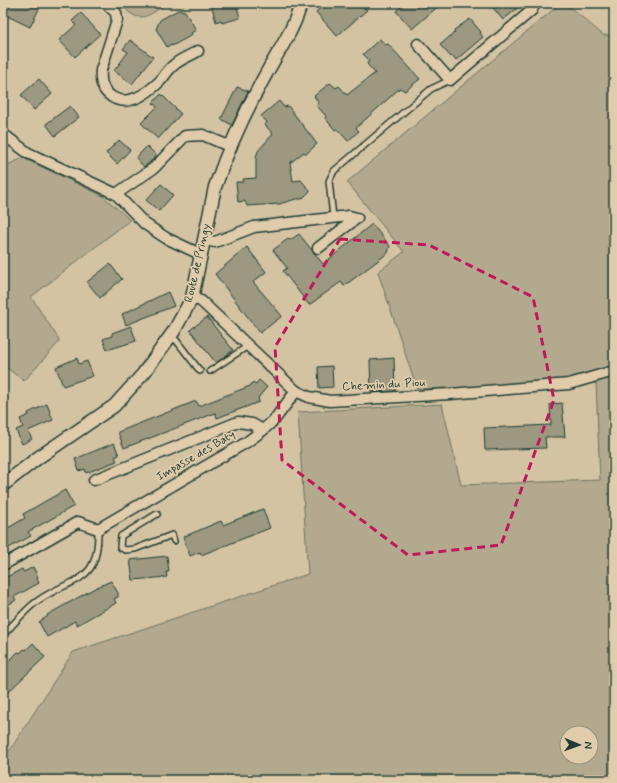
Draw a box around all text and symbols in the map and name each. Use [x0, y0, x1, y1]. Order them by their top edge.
street label: Route de Pringy [181, 222, 215, 304]
street label: Chemin du Piou [342, 375, 427, 395]
street label: Impasse des Baty [154, 427, 238, 485]
north arrow [559, 725, 599, 765]
text: N [581, 741, 595, 749]

